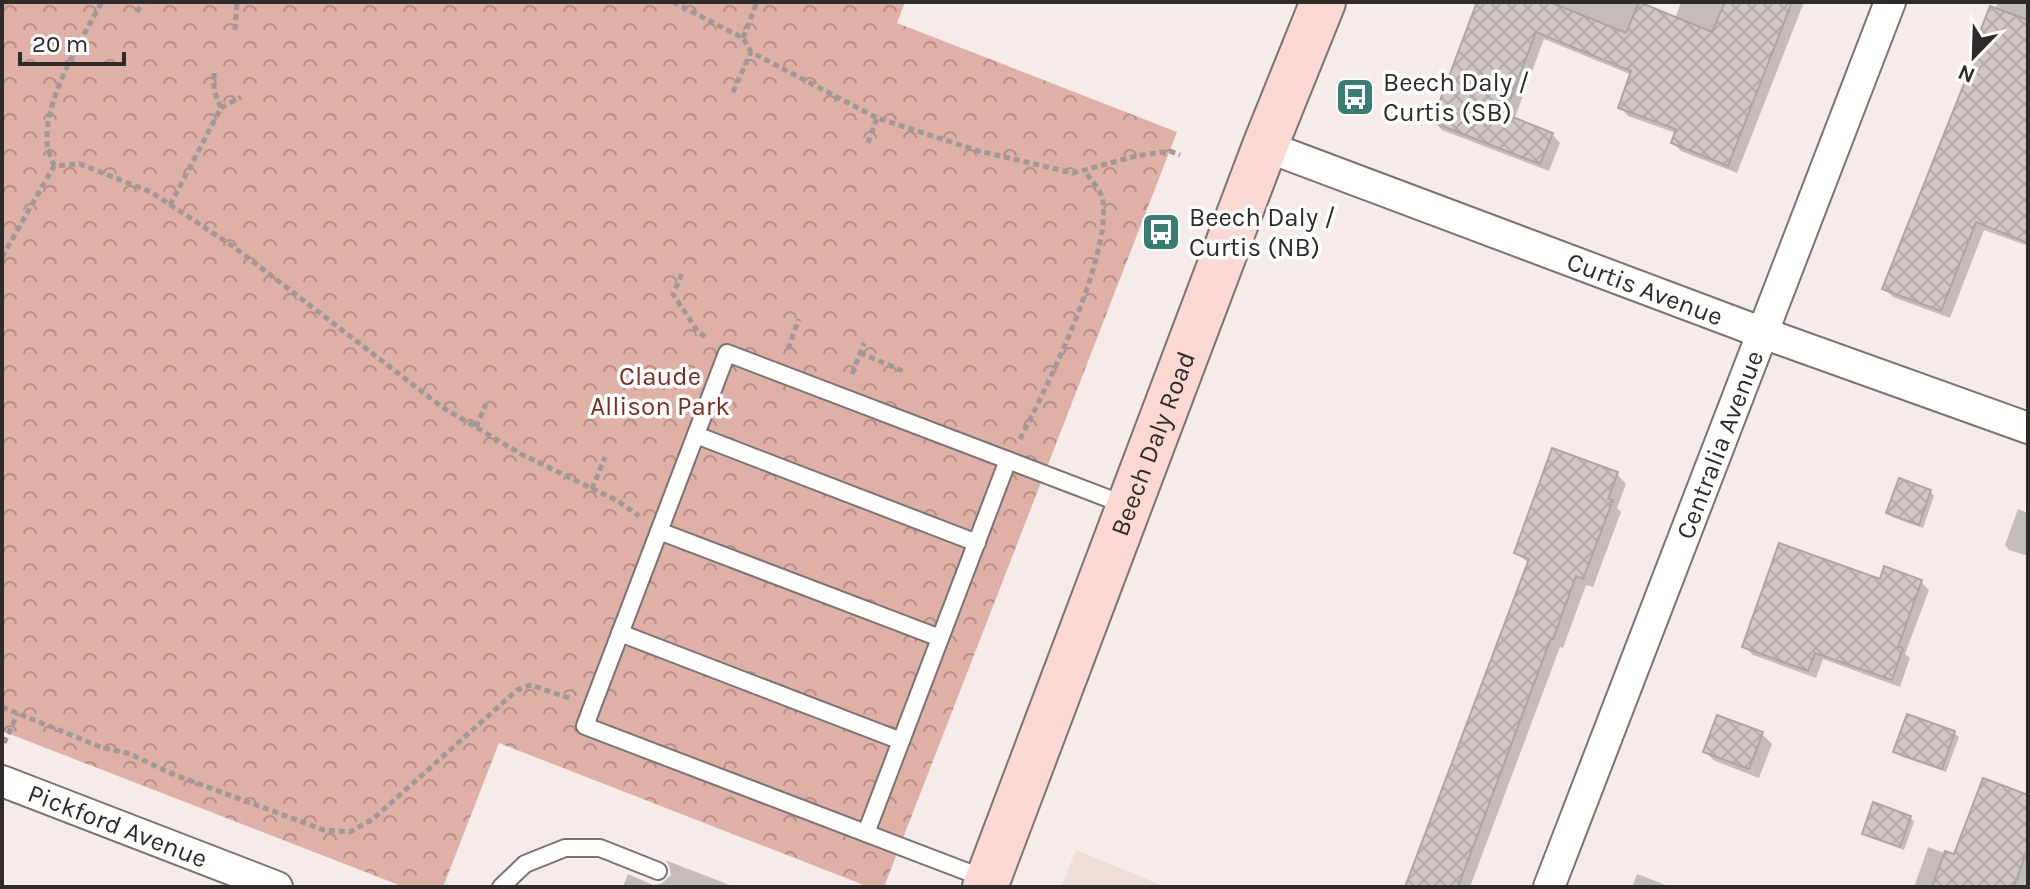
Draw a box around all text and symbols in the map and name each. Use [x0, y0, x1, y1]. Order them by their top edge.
scale bar [20, 16, 124, 66]
north arrow [1934, 16, 2014, 96]
text: 20 m [32, 30, 88, 58]
text: N [1954, 58, 1979, 89]
place label: Beech Daly / Curtis (SB) [1383, 67, 1529, 128]
bus stop icon: Beech Daly / Curtis (SB) [1334, 76, 1376, 118]
place label: Beech Daly / Curtis (NB) [1189, 202, 1335, 263]
bus stop icon: Beech Daly / Curtis (NB) [1140, 211, 1182, 253]
street label: Curtis Avenue [1563, 245, 1727, 332]
street label: Centralia Avenue [1669, 346, 1770, 543]
street label: Beech Daly Road [1104, 347, 1202, 540]
park label: Claude Allison Park [590, 361, 730, 422]
street label: Pickford Avenue [24, 777, 212, 874]

